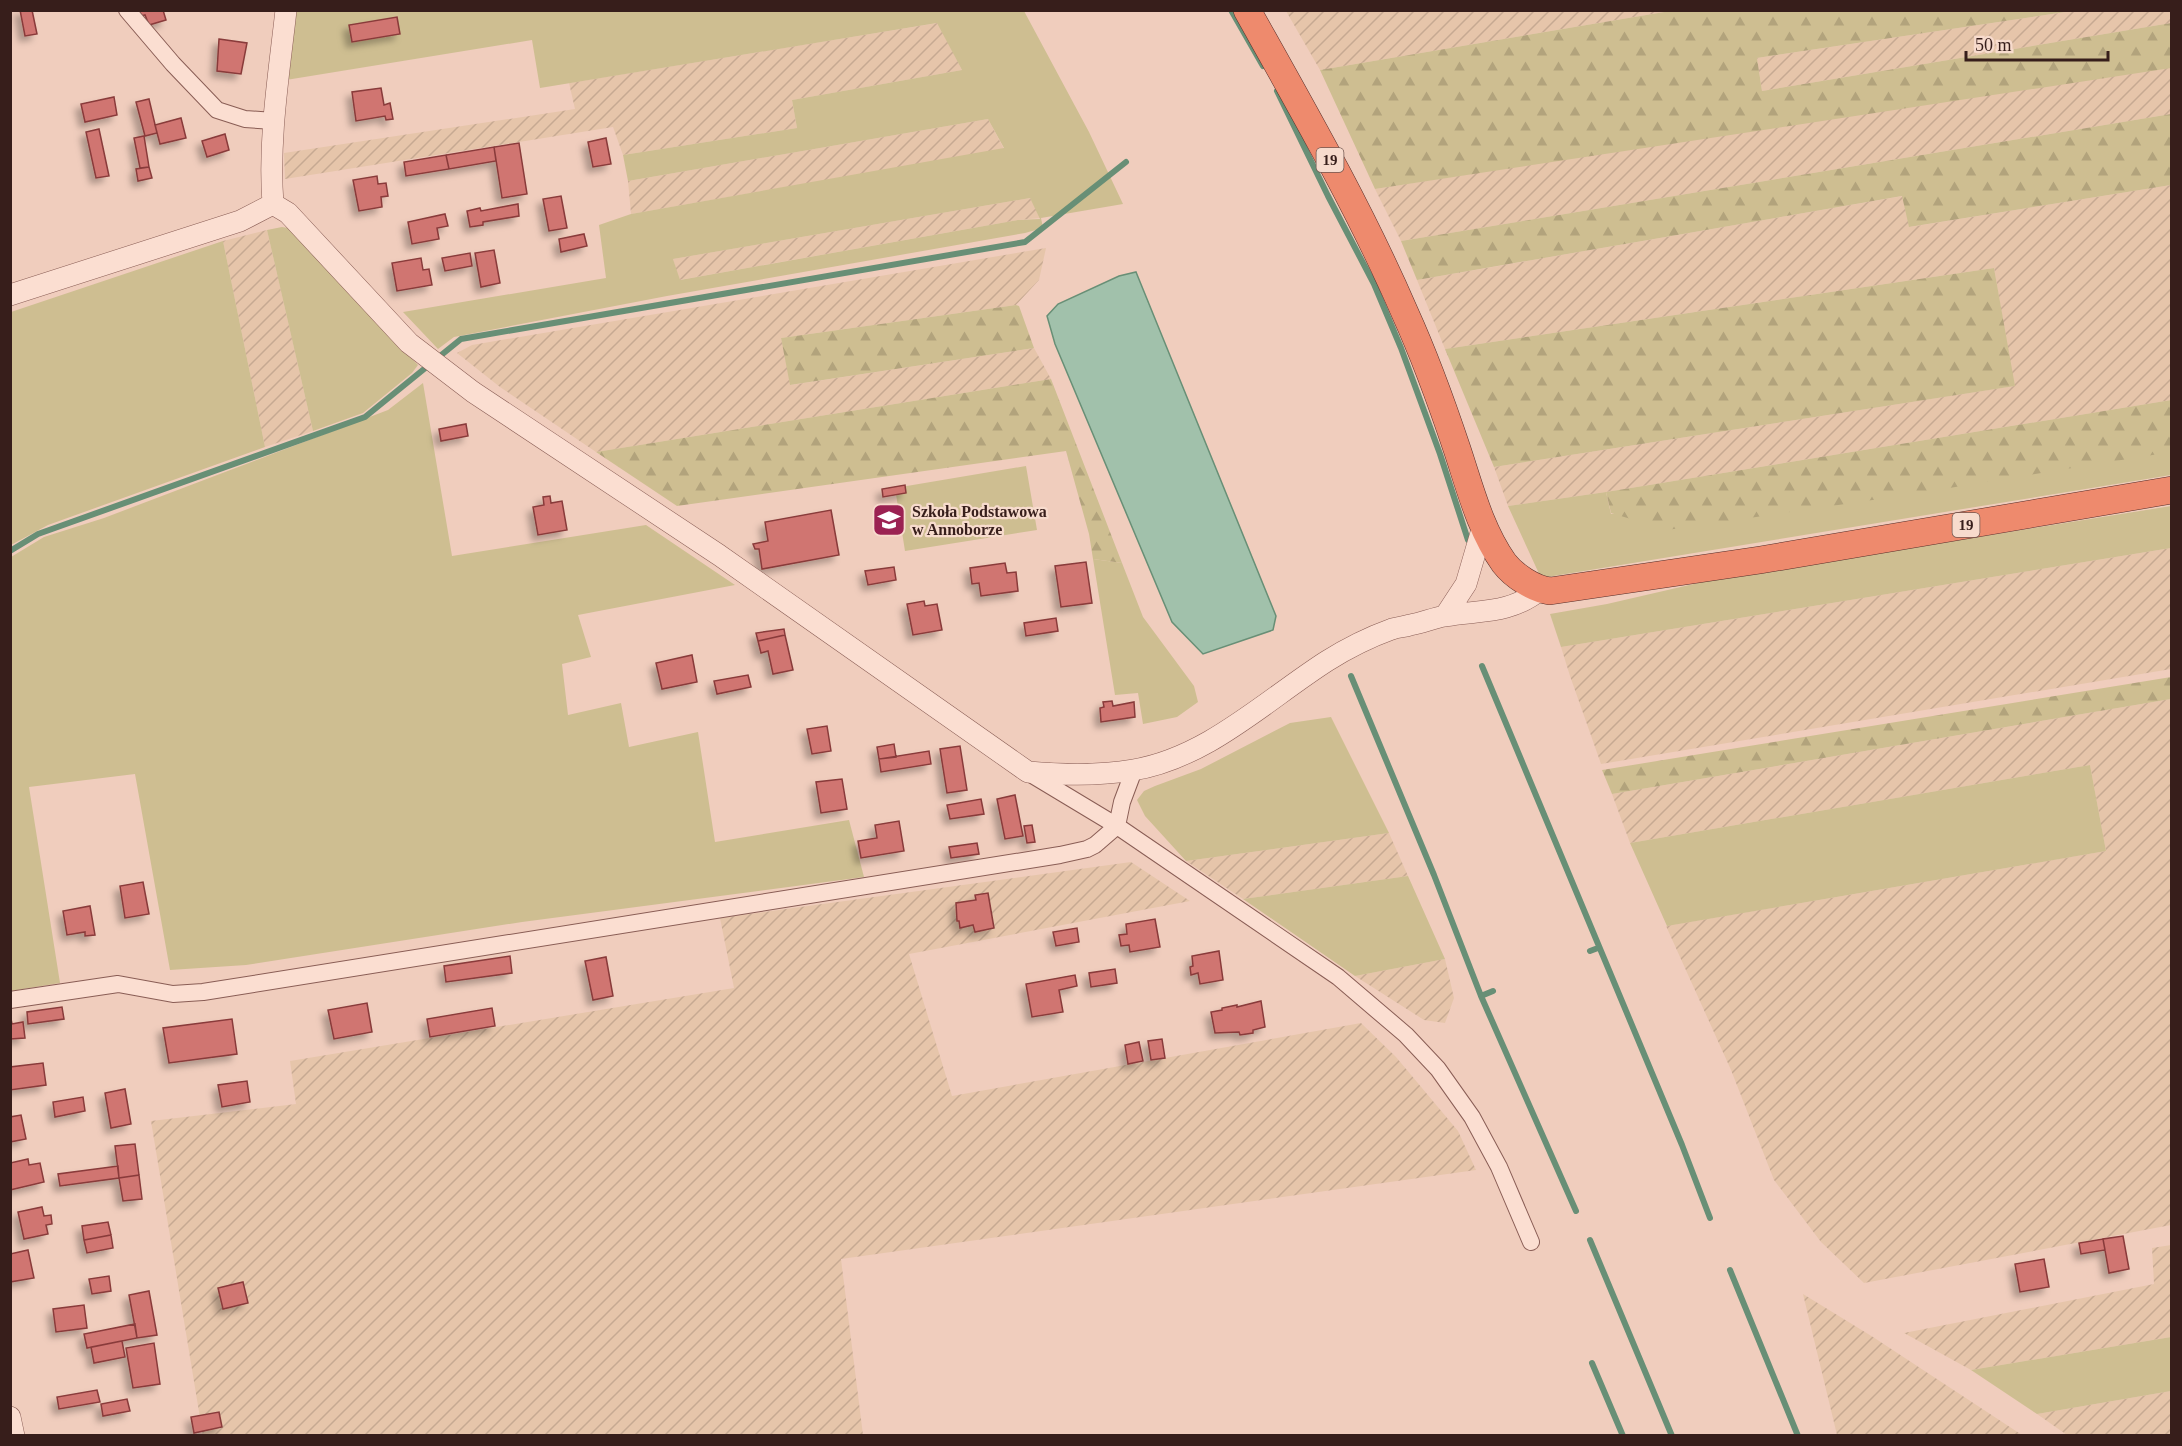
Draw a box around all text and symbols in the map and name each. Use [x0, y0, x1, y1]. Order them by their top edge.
scale bar [1966, 24, 2108, 62]
text: 50 m [1975, 35, 2012, 55]
road number: 19 [1316, 148, 1344, 172]
school or university icon: Szkoła Podstawowa w Annoborze [871, 502, 907, 538]
place label: Szkoła Podstawowa w Annoborze [912, 503, 1047, 538]
road number: 19 [1952, 513, 1980, 537]

